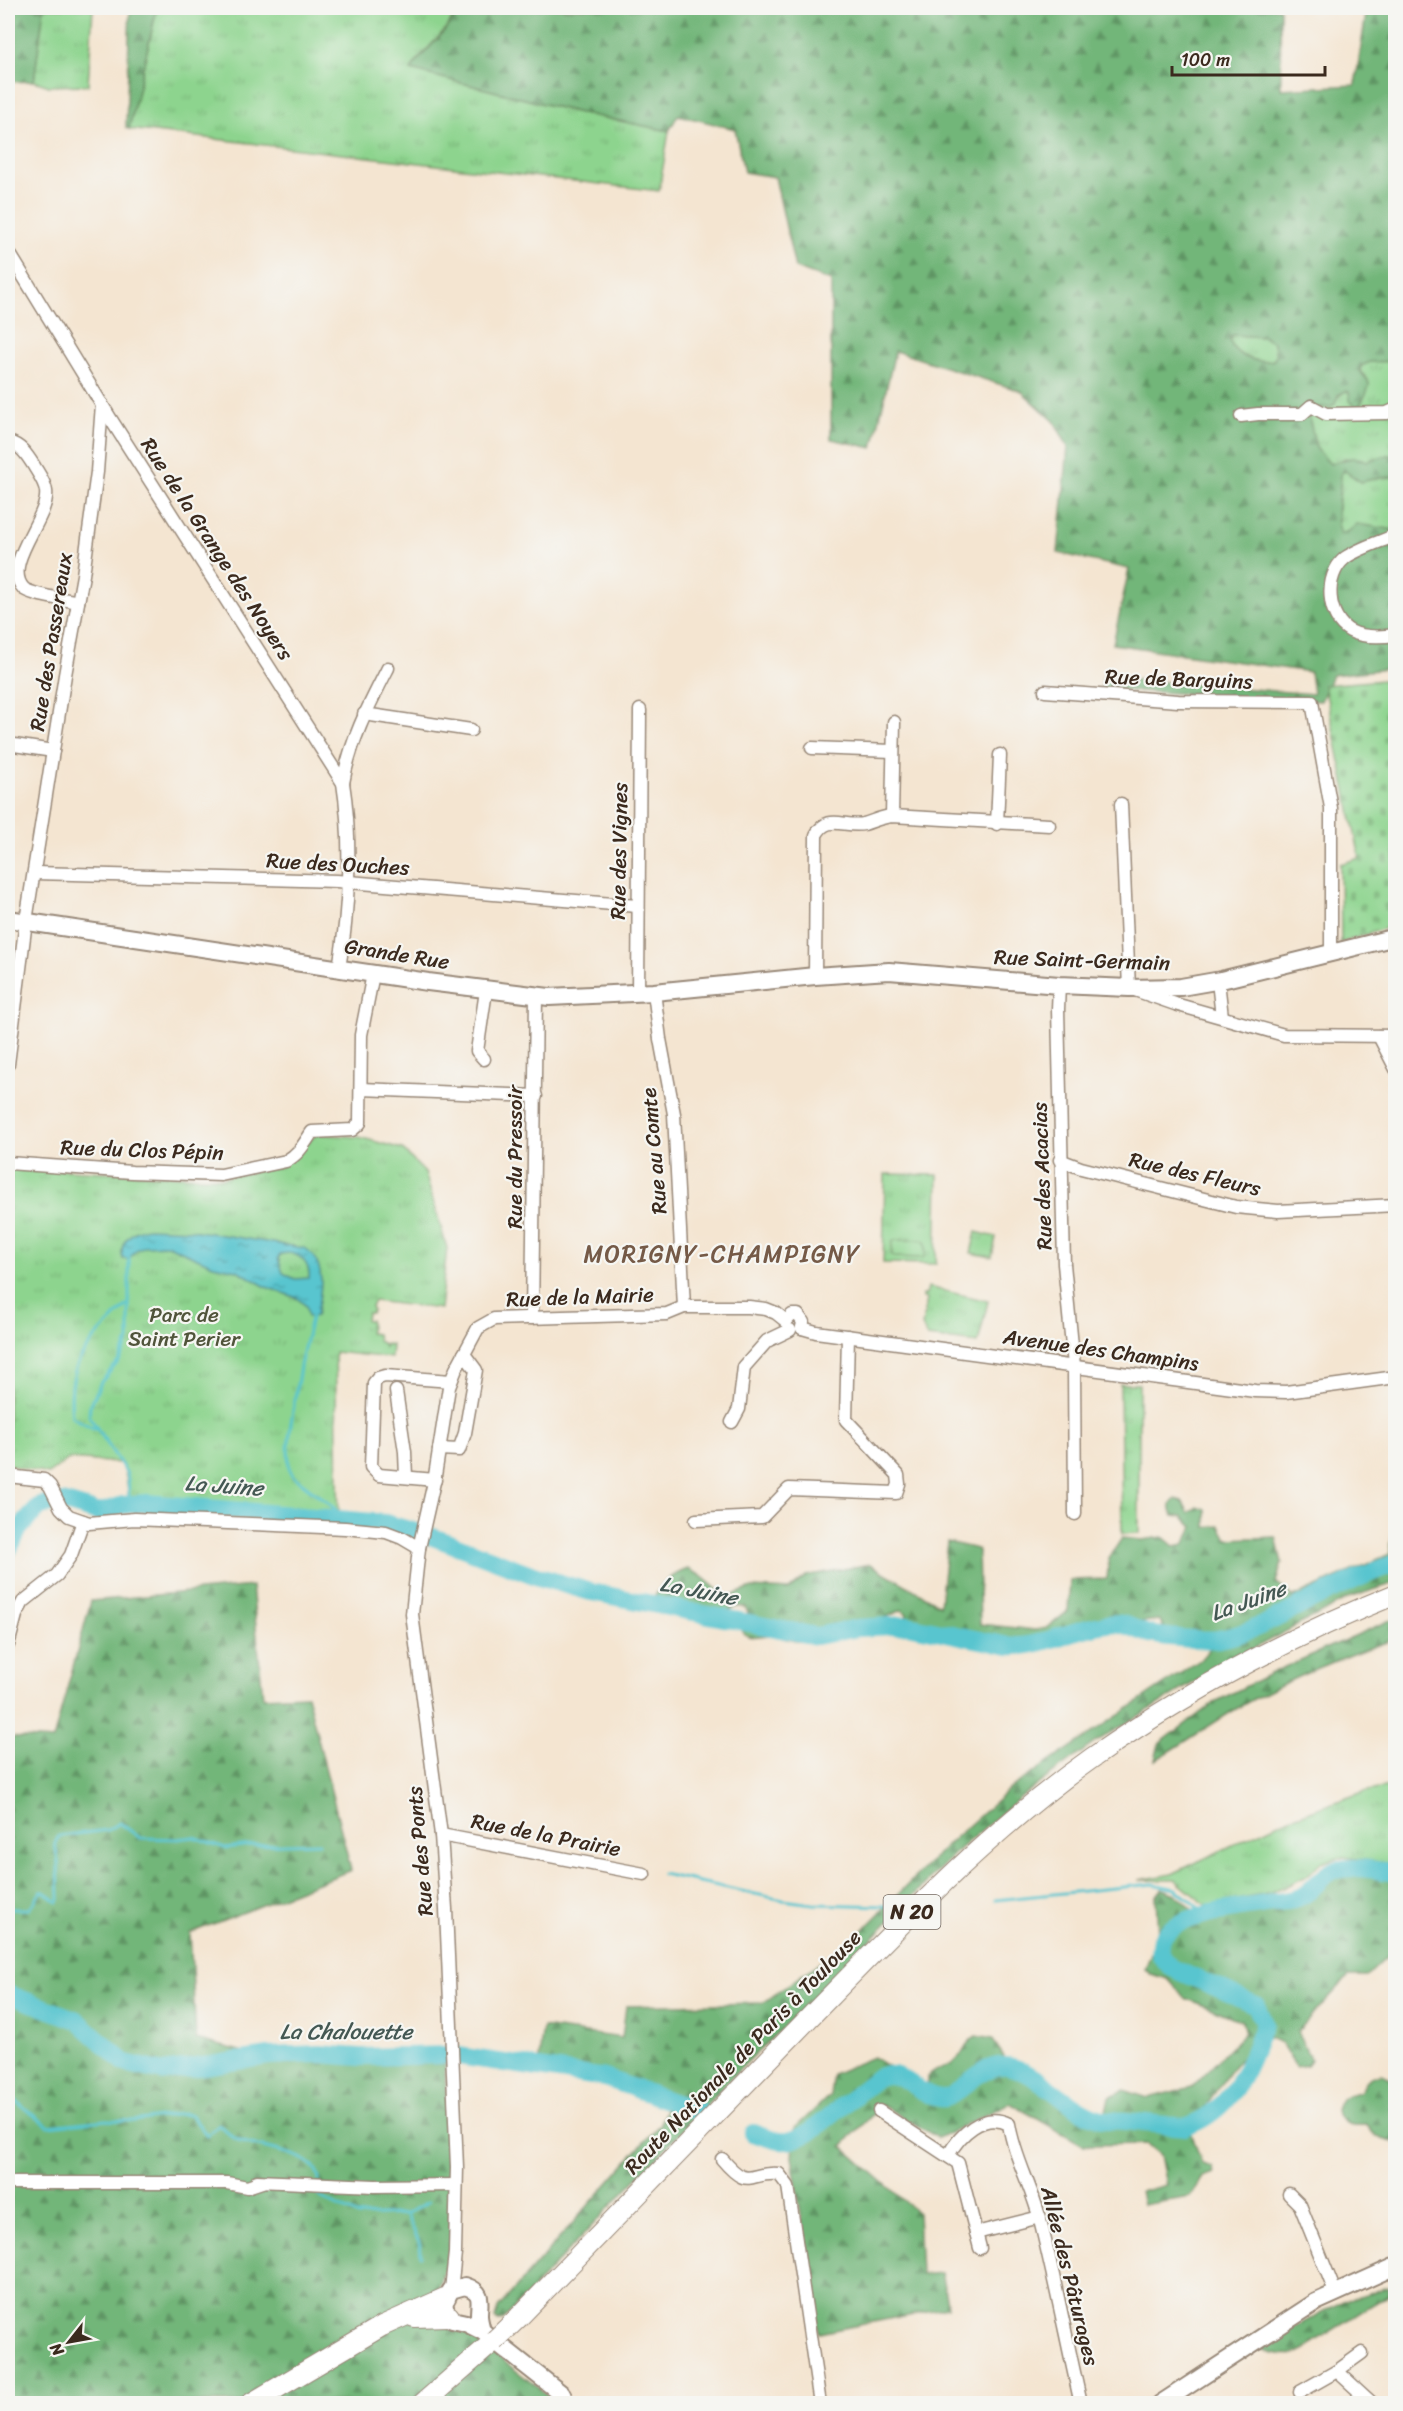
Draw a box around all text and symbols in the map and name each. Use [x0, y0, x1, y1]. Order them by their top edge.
scale bar [1172, 39, 1325, 77]
text: 100 m [1181, 44, 1230, 76]
street label: Rue de la Grange des Noyers [130, 430, 304, 669]
street label: Rue des Passereaux [18, 550, 84, 734]
street label: Rue de Barguins [1104, 657, 1254, 701]
street label: Rue des Vignes [599, 782, 639, 920]
street label: Rue des Ouches [265, 841, 411, 887]
street label: Grande Rue [342, 927, 452, 981]
street label: Rue Saint-Germain [993, 938, 1171, 982]
street label: Rue du Pressoir [496, 1084, 534, 1229]
street label: Rue au Comte [630, 1086, 678, 1216]
street label: Rue des Acacias [1020, 1101, 1064, 1251]
street label: Rue du Clos Pépin [60, 1128, 224, 1172]
street label: Rue des Fleurs [1125, 1140, 1265, 1208]
district label: MORIGNY-CHAMPIGNY [583, 1233, 861, 1275]
street label: Rue de la Mairie [506, 1275, 655, 1319]
park label: Parc de Saint Perier [128, 1296, 241, 1358]
street label: Avenue des Champins [1000, 1317, 1202, 1383]
water label: La Juine [184, 1463, 267, 1508]
water label: La Juine [657, 1564, 744, 1618]
water label: La Juine [1205, 1568, 1294, 1632]
street label: Rue des Ponts [395, 1784, 445, 1918]
street label: Rue de la Prairie [468, 1802, 624, 1868]
road number: N 20 [884, 1895, 940, 1929]
street label: Route Nationale de Paris à Toulouse [615, 1920, 871, 2184]
water label: La Chalouette [280, 2012, 415, 2051]
street label: Allée des Pâturages [1029, 2181, 1111, 2370]
north arrow [39, 2312, 99, 2372]
text: N [41, 2336, 72, 2363]

